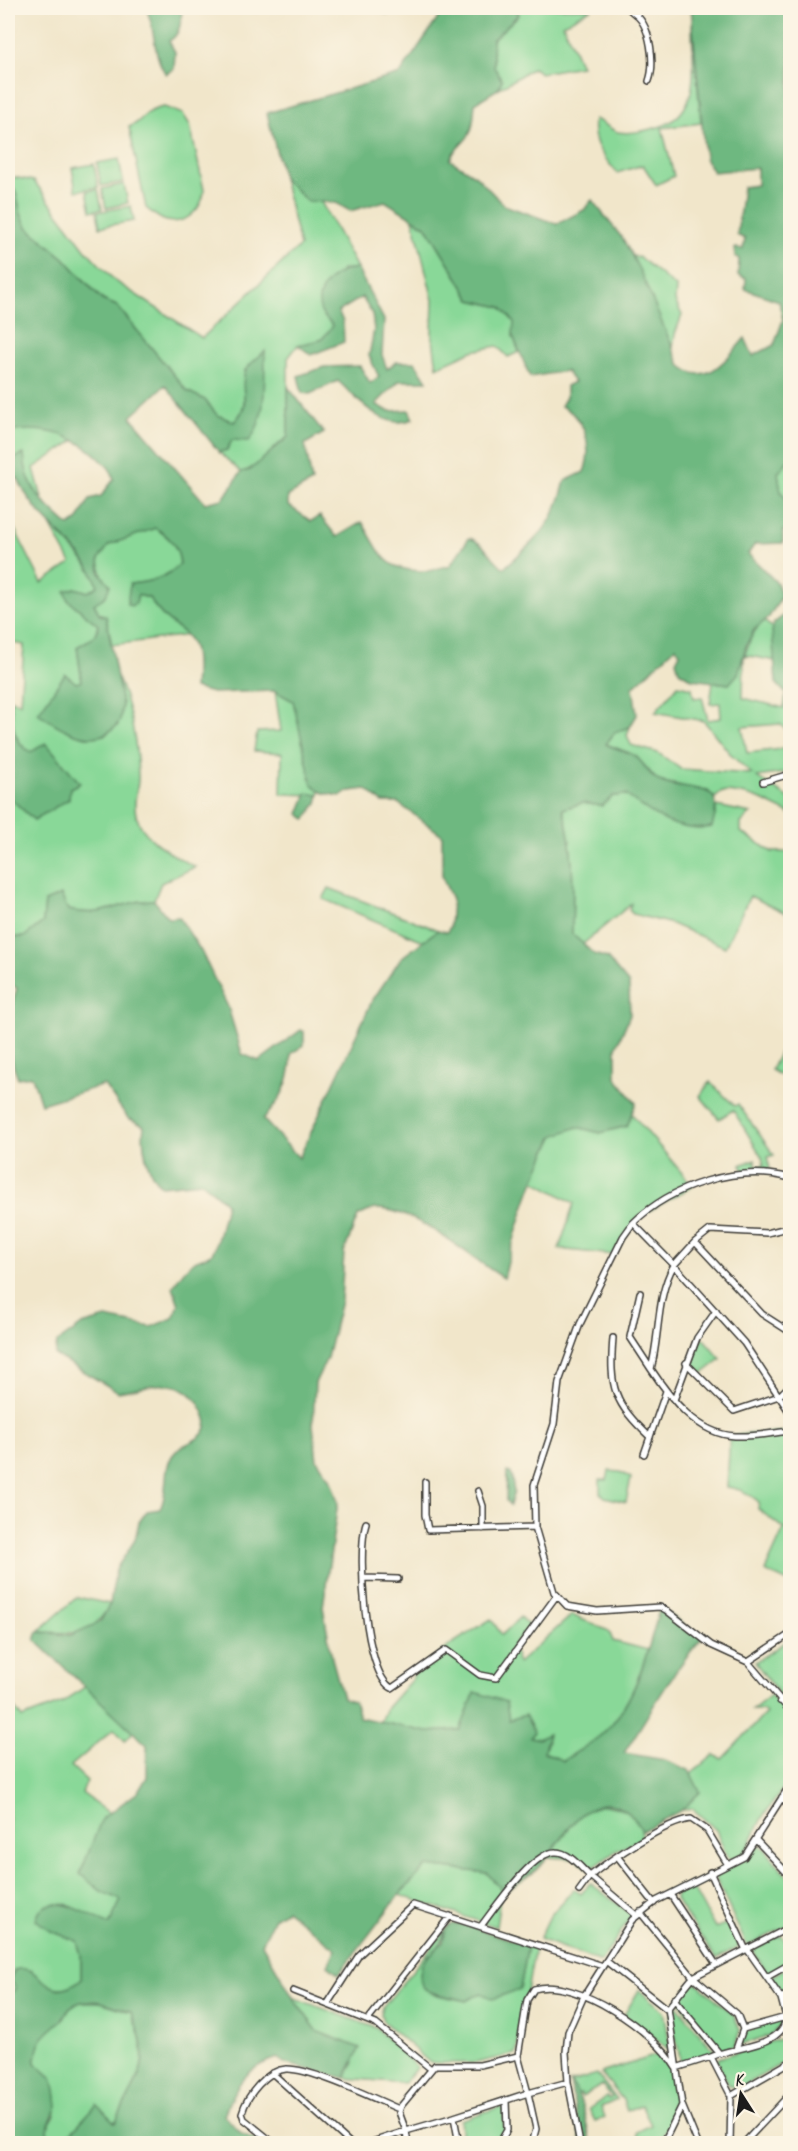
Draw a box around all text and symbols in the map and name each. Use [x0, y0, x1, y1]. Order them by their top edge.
north arrow [711, 2064, 771, 2124]
text: K [732, 2069, 748, 2091]

